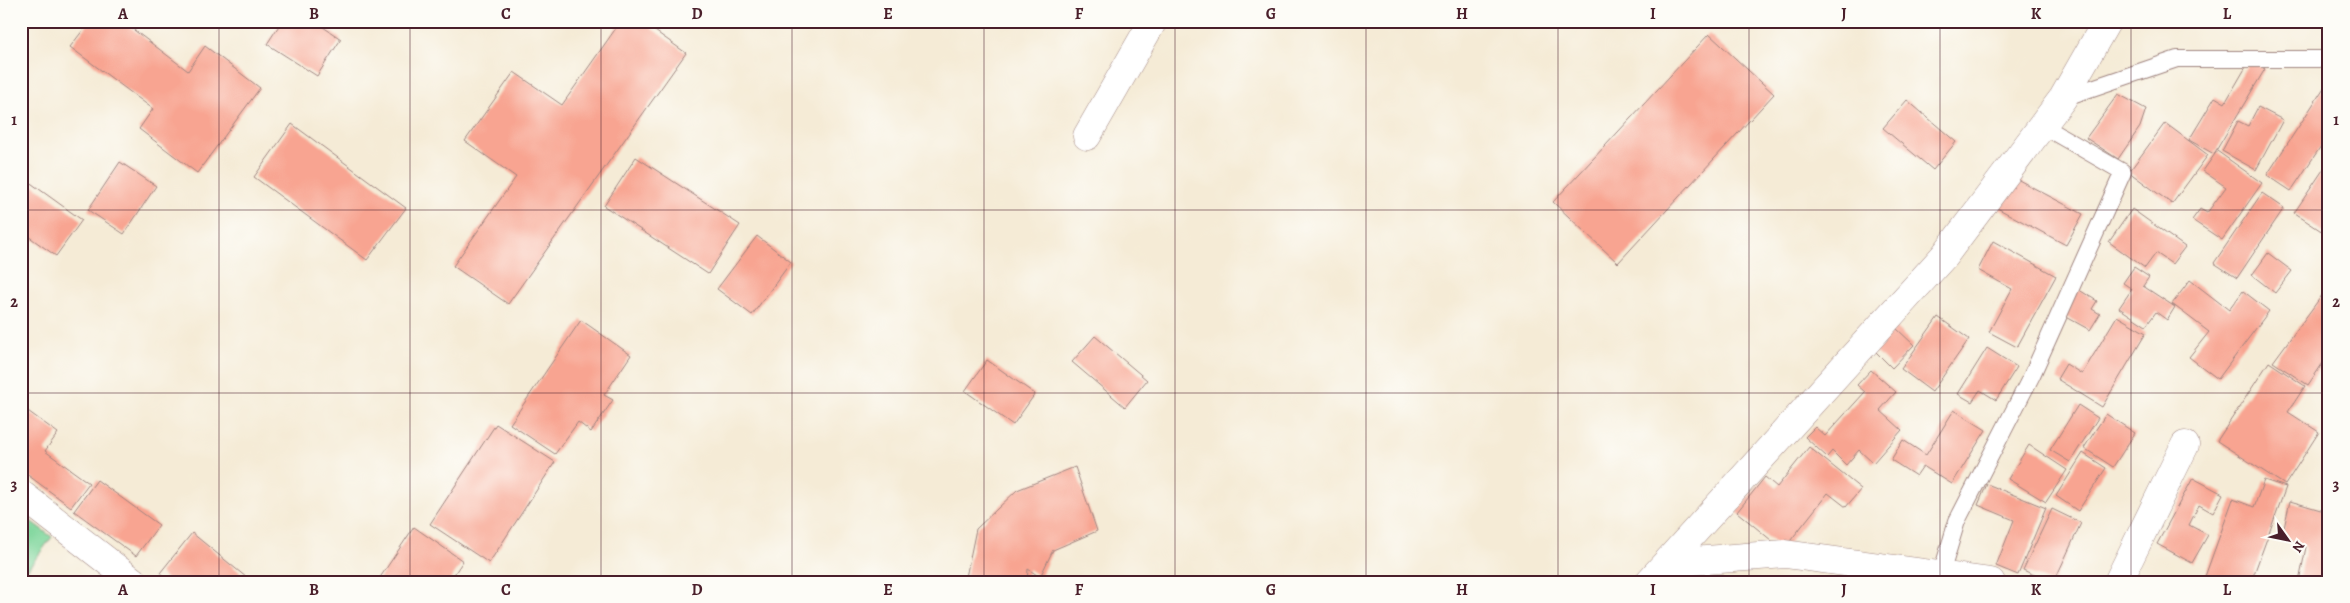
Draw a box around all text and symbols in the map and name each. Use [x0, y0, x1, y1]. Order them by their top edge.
text: A [117, 3, 129, 25]
text: B [309, 3, 319, 25]
text: C [501, 3, 511, 25]
text: D [691, 3, 703, 25]
text: E [883, 3, 893, 25]
text: F [1075, 3, 1084, 25]
text: G [1266, 3, 1276, 25]
text: H [1456, 3, 1468, 25]
text: I [1650, 3, 1656, 25]
text: J [1841, 3, 1847, 25]
text: K [2031, 3, 2042, 25]
text: L [2223, 3, 2232, 25]
text: 1 [11, 109, 17, 131]
text: 1 [2333, 109, 2339, 131]
text: 2 [10, 291, 18, 313]
text: 2 [2332, 291, 2340, 313]
text: 3 [11, 474, 18, 496]
text: 3 [2333, 474, 2340, 496]
north arrow [2262, 516, 2312, 566]
text: N [2288, 537, 2309, 556]
text: A [117, 579, 129, 601]
text: B [309, 579, 319, 601]
text: C [501, 579, 511, 601]
text: D [691, 579, 703, 601]
text: E [883, 579, 893, 601]
text: F [1075, 579, 1084, 601]
text: G [1266, 579, 1276, 601]
text: H [1456, 579, 1468, 601]
text: I [1650, 579, 1656, 601]
text: J [1841, 579, 1847, 601]
text: K [2031, 579, 2042, 601]
text: L [2223, 579, 2232, 601]

